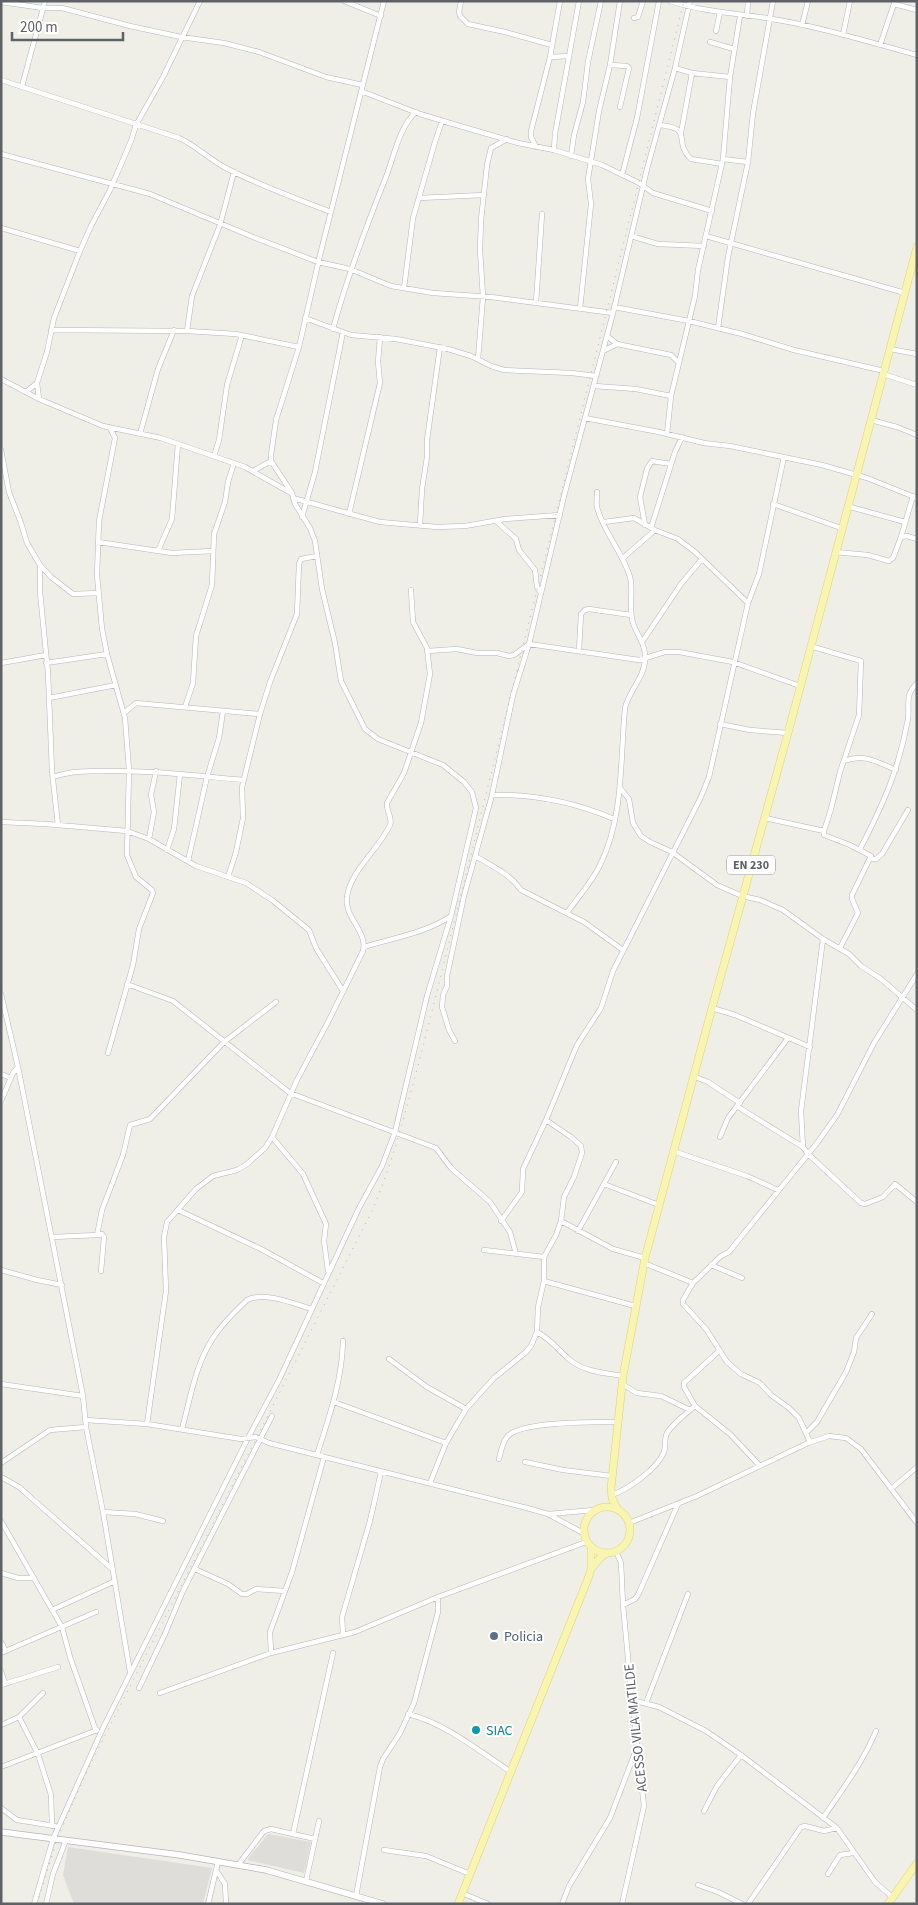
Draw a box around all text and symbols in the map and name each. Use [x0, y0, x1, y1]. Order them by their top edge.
scale bar [12, 10, 124, 42]
text: 200 m [20, 17, 58, 38]
road number: EN 230 [727, 856, 775, 874]
place label: Policia [504, 1627, 543, 1647]
marker: Policia [488, 1630, 500, 1642]
street label: ACESSO VILA MATILDE [619, 1663, 653, 1793]
place label: SIAC [486, 1721, 513, 1741]
marker: SIAC [470, 1724, 482, 1736]

